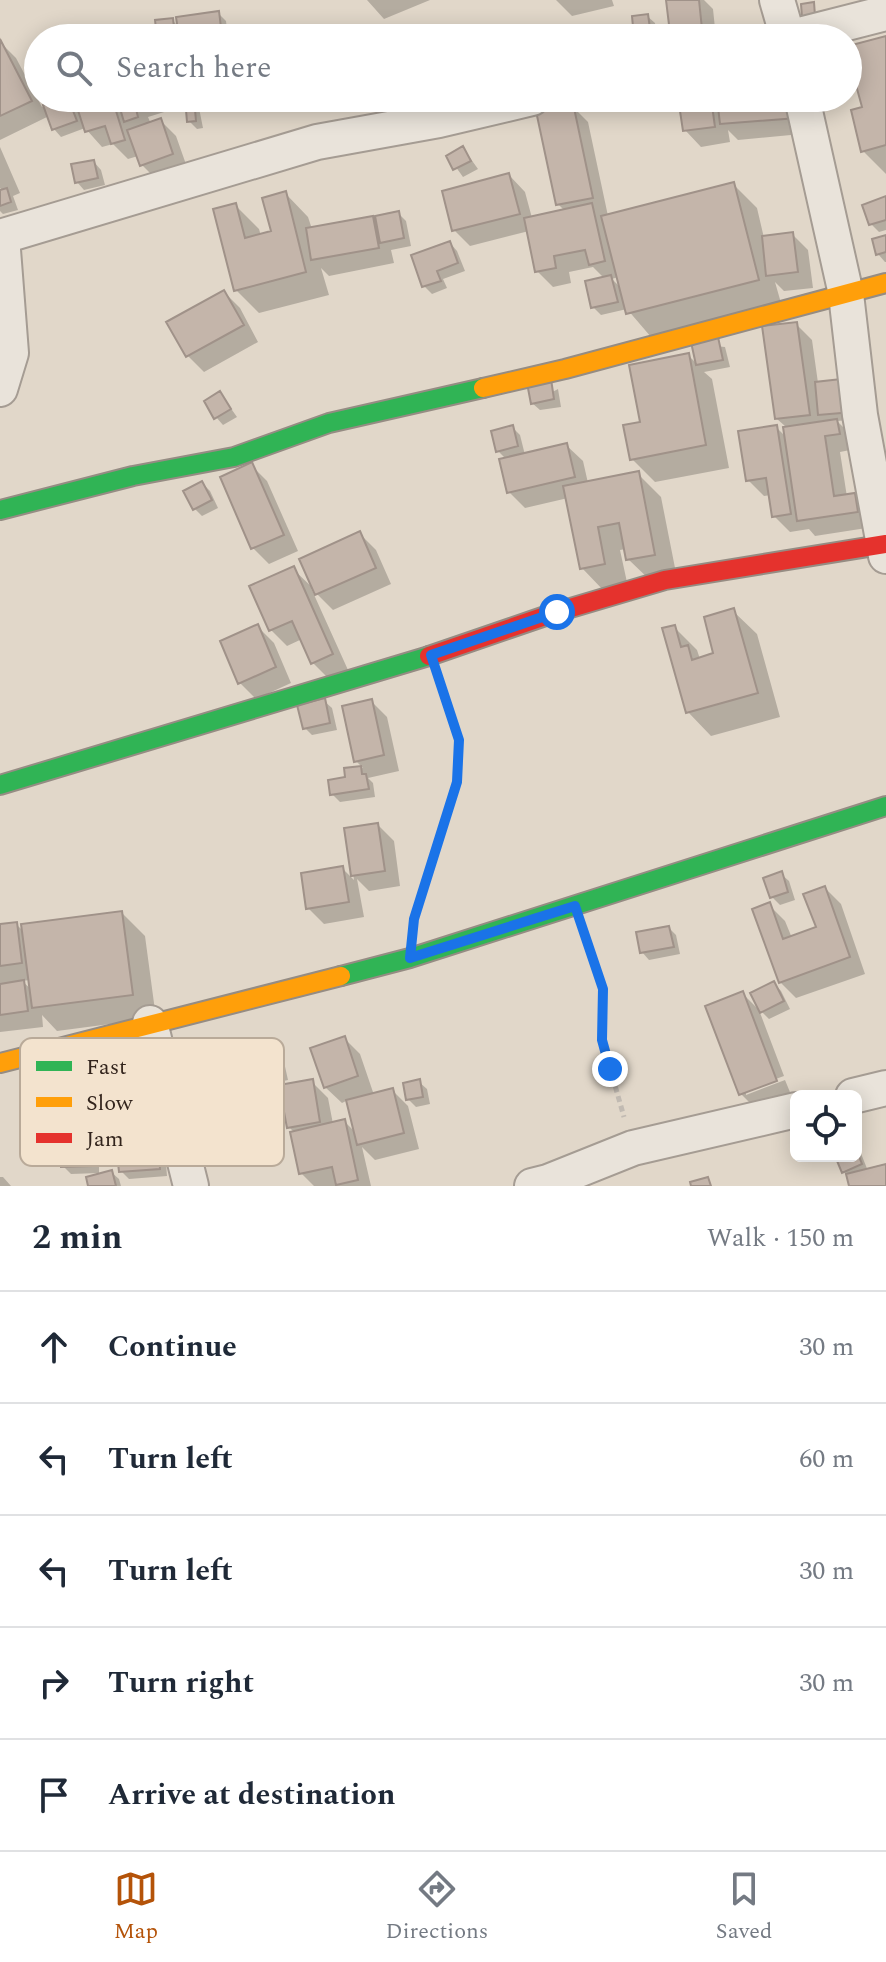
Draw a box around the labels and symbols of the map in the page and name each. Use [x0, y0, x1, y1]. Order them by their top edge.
route start [539, 594, 575, 630]
legend [20, 1038, 284, 1166]
text: Fast [86, 1051, 127, 1084]
route end [592, 1051, 628, 1087]
text: Slow [86, 1087, 134, 1120]
text: Jam [86, 1123, 124, 1156]

